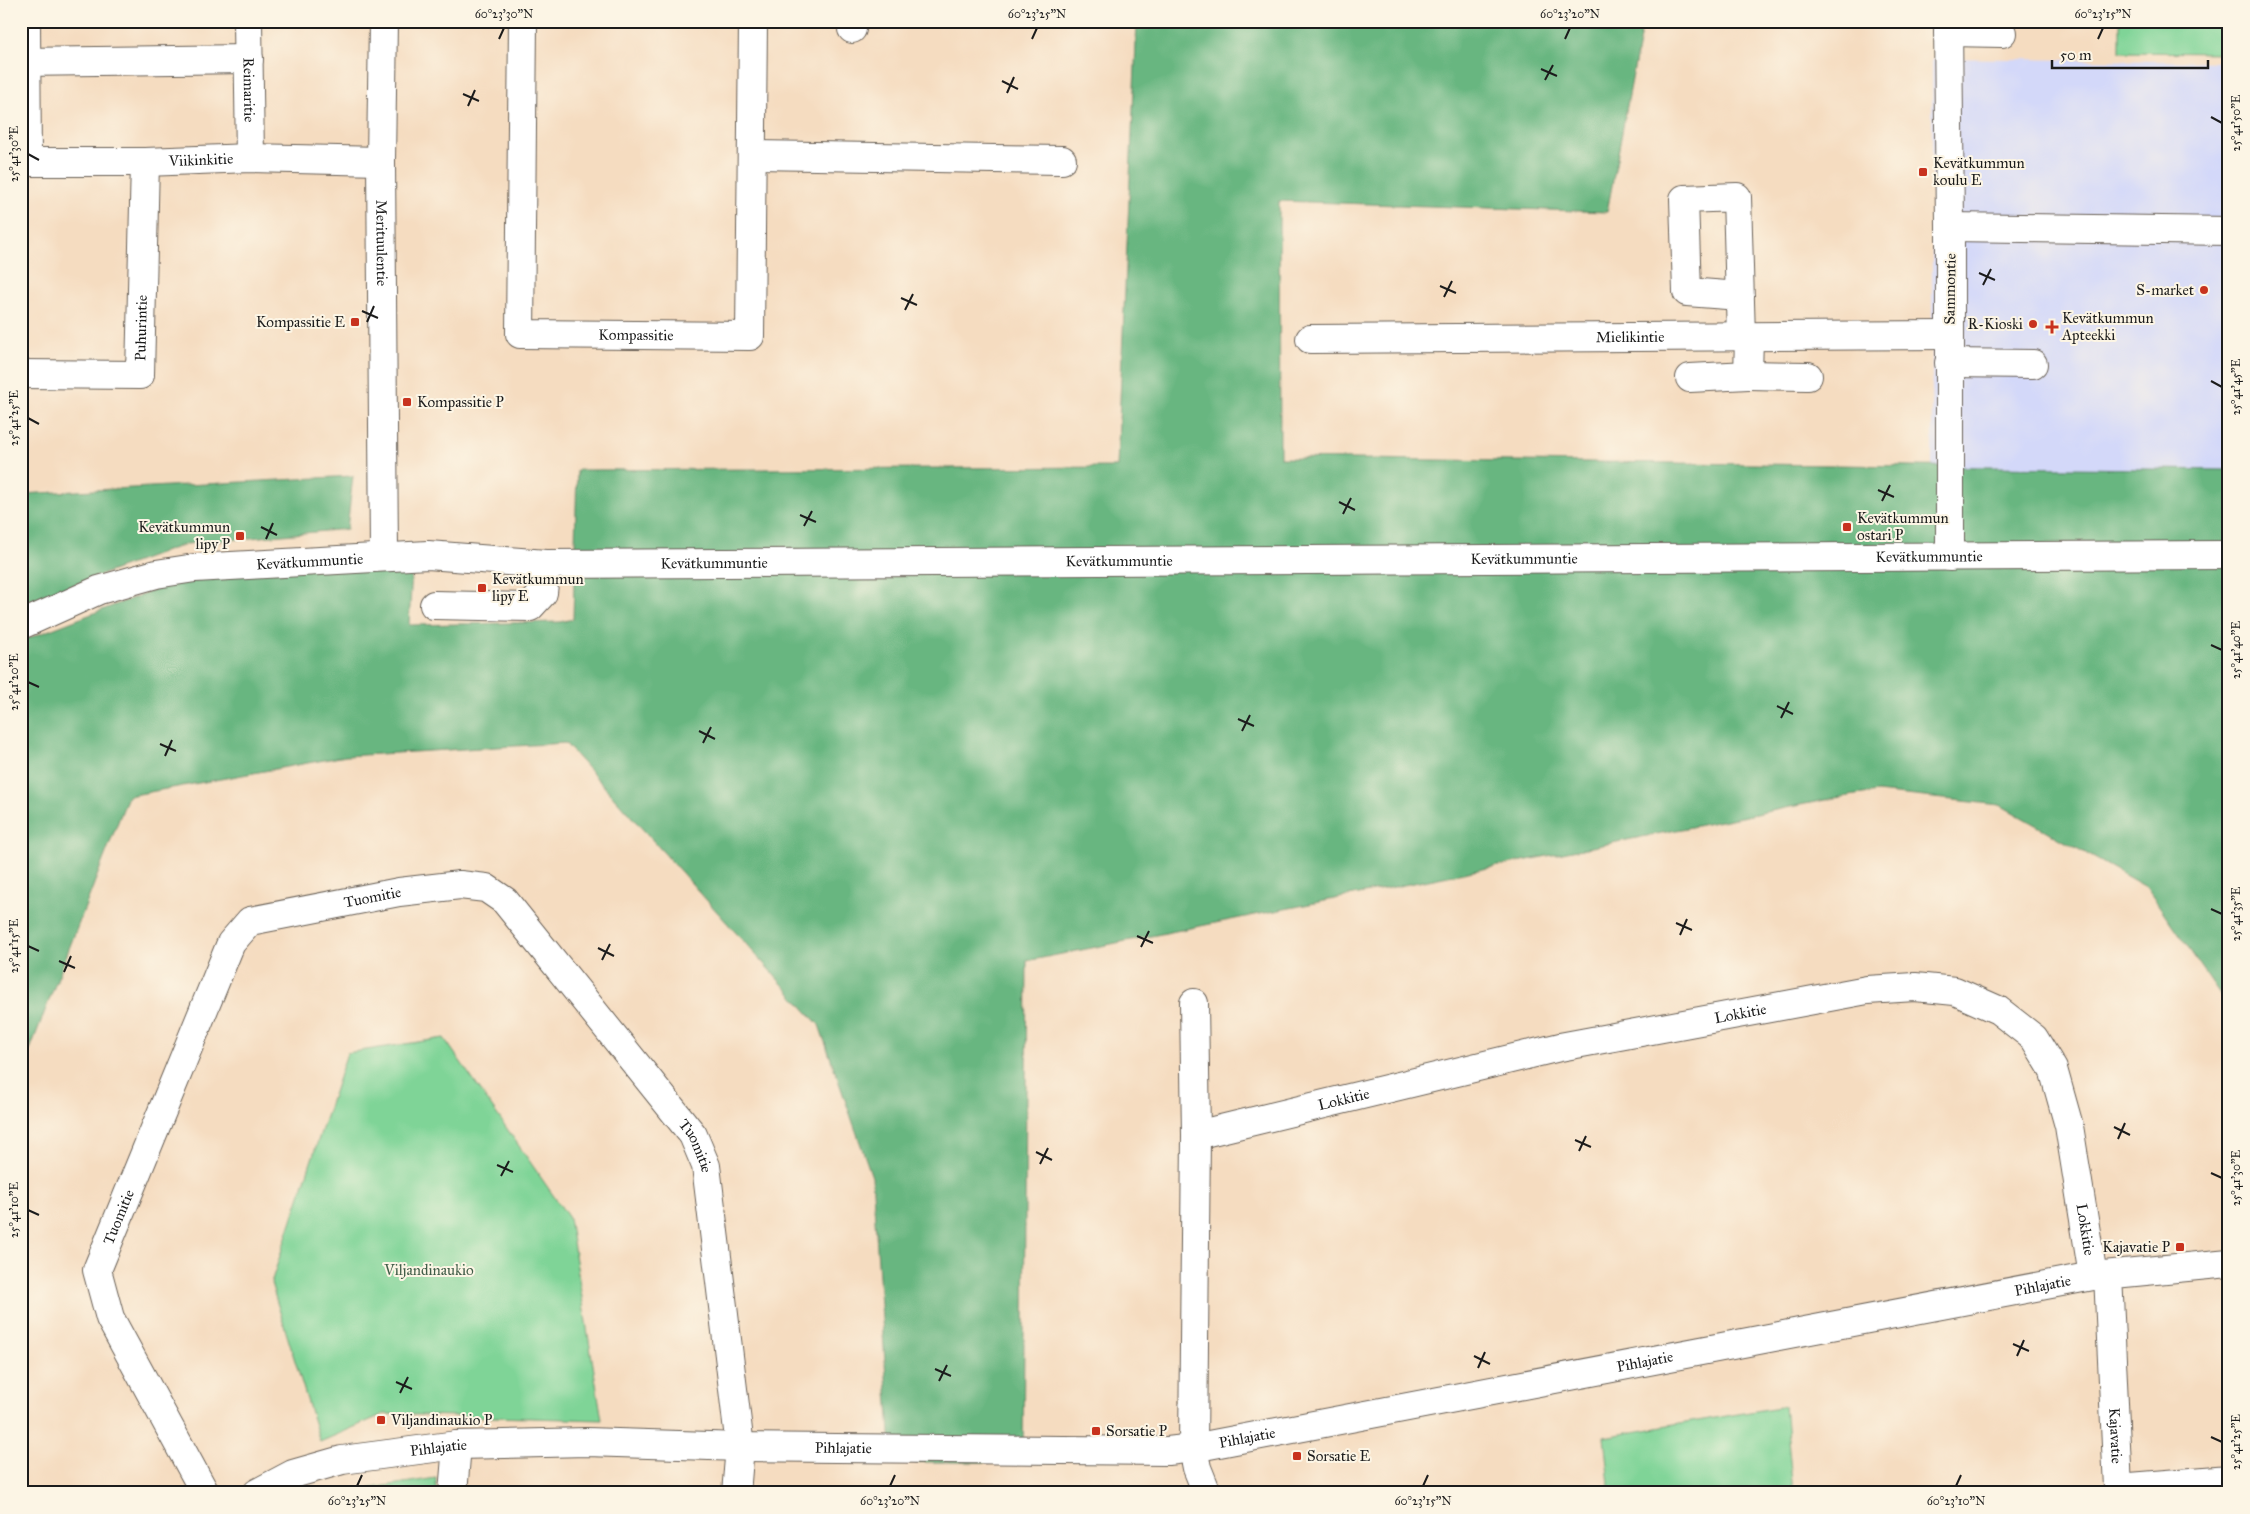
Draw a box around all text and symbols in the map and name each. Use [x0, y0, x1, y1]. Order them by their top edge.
text: 60°23'30"N [475, 7, 533, 21]
text: 60°23'25"N [1008, 7, 1066, 21]
text: 60°23'20"N [1540, 7, 1600, 21]
text: 60°23'15"N [2074, 7, 2132, 21]
scale bar [2052, 38, 2209, 70]
text: 50 m [2060, 46, 2092, 64]
street label: Reimaritie [240, 57, 258, 123]
text: 25°41'50"E [2229, 94, 2243, 151]
text: 25°41'30"E [7, 126, 21, 182]
street label: Viikinkitie [167, 150, 234, 170]
place label: Kevätkummun koulu E [1933, 154, 2025, 189]
marker: Kevätkummun koulu E [1917, 166, 1929, 178]
street label: Merituulentie [372, 200, 391, 286]
street label: Sammontie [1940, 253, 1960, 325]
place label: S-market [2136, 281, 2195, 299]
marker: S-market [2198, 284, 2210, 296]
street label: Puhurintie [131, 295, 151, 361]
place label: Kevätkummun Apteekki [2061, 309, 2154, 344]
place label: Kompassitie E [256, 313, 345, 331]
place label: R-Kioski [1967, 315, 2023, 333]
marker: Kompassitie E [349, 316, 361, 328]
marker: R-Kioski [2027, 318, 2039, 330]
marker: Kevätkummun Apteekki [2046, 321, 2058, 333]
street label: Kompassitie [598, 326, 674, 344]
street label: Mielikintie [1596, 328, 1664, 346]
text: 25°41'45"E [2229, 358, 2243, 415]
text: 25°41'25"E [7, 390, 21, 446]
place label: Kompassitie P [417, 393, 504, 411]
marker: Kompassitie P [401, 396, 413, 408]
place label: Kevätkummun ostari P [1857, 509, 1949, 544]
place label: Kevätkummun lipy P [138, 518, 230, 553]
marker: Kevätkummun ostari P [1841, 521, 1853, 533]
marker: Kevätkummun lipy P [234, 530, 246, 542]
street label: Kevätkummuntie [1875, 547, 1983, 566]
street label: Kevätkummuntie [1470, 549, 1578, 568]
street label: Kevätkummuntie [256, 550, 364, 574]
street label: Kevätkummuntie [1065, 552, 1173, 570]
street label: Kevätkummuntie [660, 554, 768, 572]
place label: Kevätkummun lipy E [492, 570, 584, 605]
marker: Kevätkummun lipy E [476, 582, 488, 594]
text: 25°41'40"E [2229, 621, 2243, 679]
text: 25°41'20"E [7, 653, 21, 711]
street label: Tuomitie [342, 883, 403, 912]
text: 25°41'35"E [2229, 886, 2243, 941]
text: 25°41'15"E [7, 918, 21, 973]
street label: Lokkitie [1713, 1000, 1768, 1027]
street label: Lokkitie [1316, 1084, 1371, 1114]
street label: Tuomitie [675, 1115, 716, 1174]
text: 25°41'30"E [2229, 1150, 2243, 1206]
text: 25°41'10"E [7, 1182, 21, 1238]
street label: Tuomitie [99, 1187, 138, 1247]
street label: Lokkitie [2073, 1202, 2099, 1257]
place label: Kajavatie P [2102, 1238, 2170, 1256]
marker: Kajavatie P [2174, 1241, 2186, 1253]
park label: Viljandinaukio [383, 1261, 474, 1279]
street label: Pihlajatie [2013, 1271, 2072, 1300]
street label: Pihlajatie [1615, 1347, 1675, 1376]
street label: Kajavatie [2105, 1407, 2126, 1464]
place label: Viljandinaukio P [390, 1411, 493, 1429]
marker: Viljandinaukio P [375, 1414, 387, 1426]
text: 25°41'25"E [2229, 1414, 2243, 1470]
place label: Sorsatie P [1106, 1422, 1168, 1440]
street label: Pihlajatie [1217, 1423, 1277, 1452]
marker: Sorsatie P [1090, 1425, 1102, 1437]
street label: Pihlajatie [409, 1436, 467, 1460]
street label: Pihlajatie [815, 1439, 872, 1457]
place label: Sorsatie E [1307, 1447, 1371, 1465]
marker: Sorsatie E [1291, 1450, 1303, 1462]
text: 60°23'25"N [328, 1494, 386, 1508]
text: 60°23'20"N [860, 1494, 920, 1508]
text: 60°23'15"N [1394, 1494, 1452, 1508]
text: 60°23'10"N [1927, 1494, 1985, 1508]

